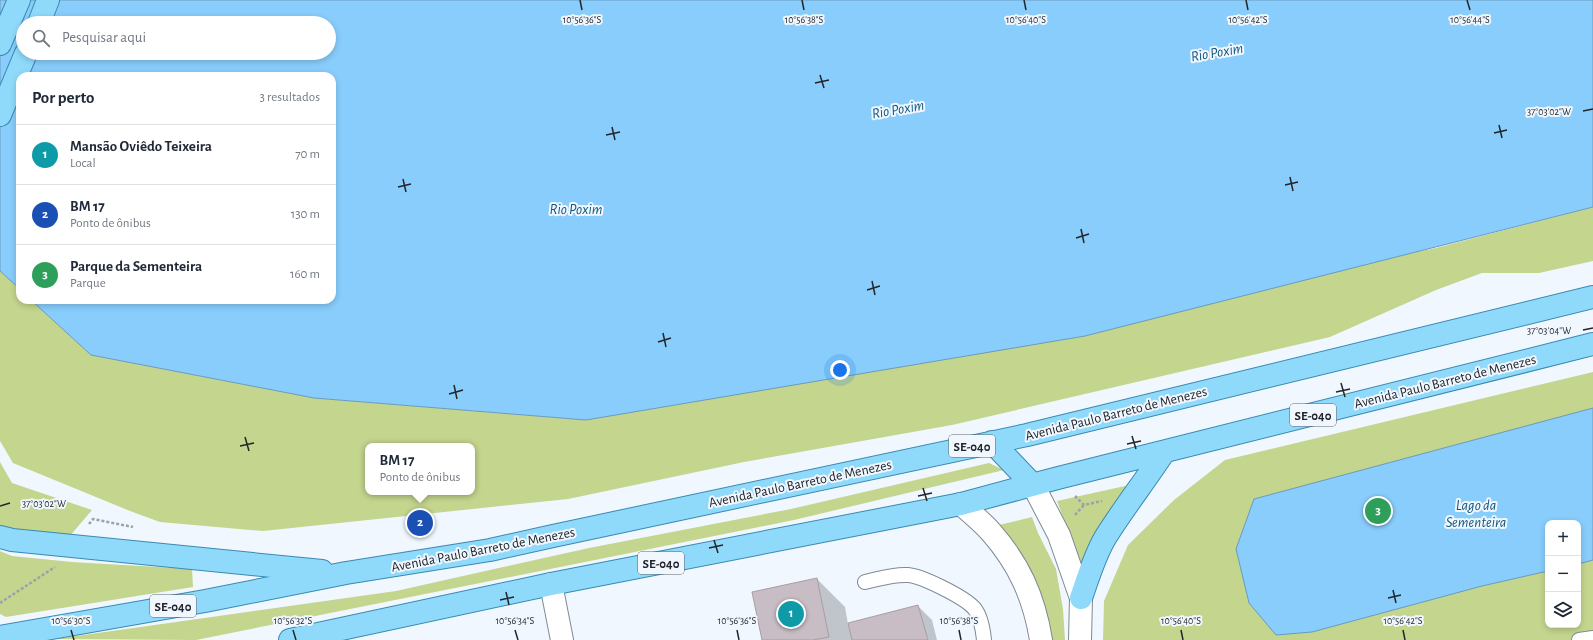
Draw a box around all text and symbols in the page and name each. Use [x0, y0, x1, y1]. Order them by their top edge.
text: 10°56'36"S [563, 15, 602, 25]
text: 10°56'38"S [785, 15, 824, 25]
text: 10°56'40"S [1006, 15, 1046, 25]
text: 10°56'42"S [1228, 15, 1268, 25]
text: 10°56'44"S [1450, 15, 1490, 25]
search box [16, 16, 336, 60]
icon: search [30, 27, 52, 49]
text: Pesquisar aqui [62, 30, 146, 45]
water label: Rio Poxim [1190, 41, 1244, 64]
text: Por perto [32, 89, 95, 106]
text: 3 resultados [260, 91, 320, 104]
water label: Rio Poxim [871, 98, 925, 121]
text: 37°03'02"W [1527, 107, 1571, 117]
text: Mansão Oviêdo Teixeira [70, 139, 212, 154]
text: 1 [43, 148, 47, 161]
text: 70 m [295, 148, 320, 161]
text: Local [70, 157, 96, 170]
text: BM 17 [70, 199, 105, 214]
water label: Rio Poxim [550, 202, 603, 217]
text: 2 [42, 208, 48, 221]
text: 130 m [291, 208, 320, 221]
text: Ponto de ônibus [70, 217, 151, 230]
text: Parque da Sementeira [70, 259, 202, 274]
text: 3 [42, 268, 48, 281]
text: 160 m [290, 268, 320, 281]
text: Parque [70, 277, 106, 290]
text: 37°03'04"W [1527, 326, 1571, 336]
street label: Avenida Paulo Barreto de Menezes [1353, 353, 1538, 411]
your location [830, 360, 850, 380]
street label: Avenida Paulo Barreto de Menezes [1024, 385, 1209, 443]
road number: SE-040 [1290, 404, 1336, 426]
road number: SE-040 [949, 435, 995, 457]
popup [365, 443, 475, 495]
text: BM 17 [380, 453, 414, 468]
street label: Avenida Paulo Barreto de Menezes [707, 458, 893, 510]
text: Ponto de ônibus [380, 471, 460, 484]
pin: 3 [1365, 496, 1391, 526]
water label: Lago da Sementeira [1446, 498, 1506, 530]
text: 37°03'02"W [22, 499, 66, 509]
pin: 2 [407, 508, 433, 538]
map controls [1545, 520, 1581, 628]
button: + [1545, 520, 1581, 556]
street label: Avenida Paulo Barreto de Menezes [390, 525, 576, 575]
road number: SE-040 [638, 552, 684, 574]
button: − [1545, 556, 1581, 592]
button: layers [1545, 592, 1581, 628]
road number: SE-040 [150, 595, 196, 617]
pin: 1 [778, 599, 804, 629]
text: 10°56'30"S [51, 616, 91, 626]
text: 10°56'32"S [274, 616, 312, 626]
text: 10°56'34"S [496, 616, 535, 626]
text: 10°56'36"S [718, 616, 757, 626]
text: 10°56'38"S [940, 616, 979, 626]
text: 10°56'40"S [1161, 616, 1201, 626]
text: 10°56'42"S [1383, 616, 1423, 626]

